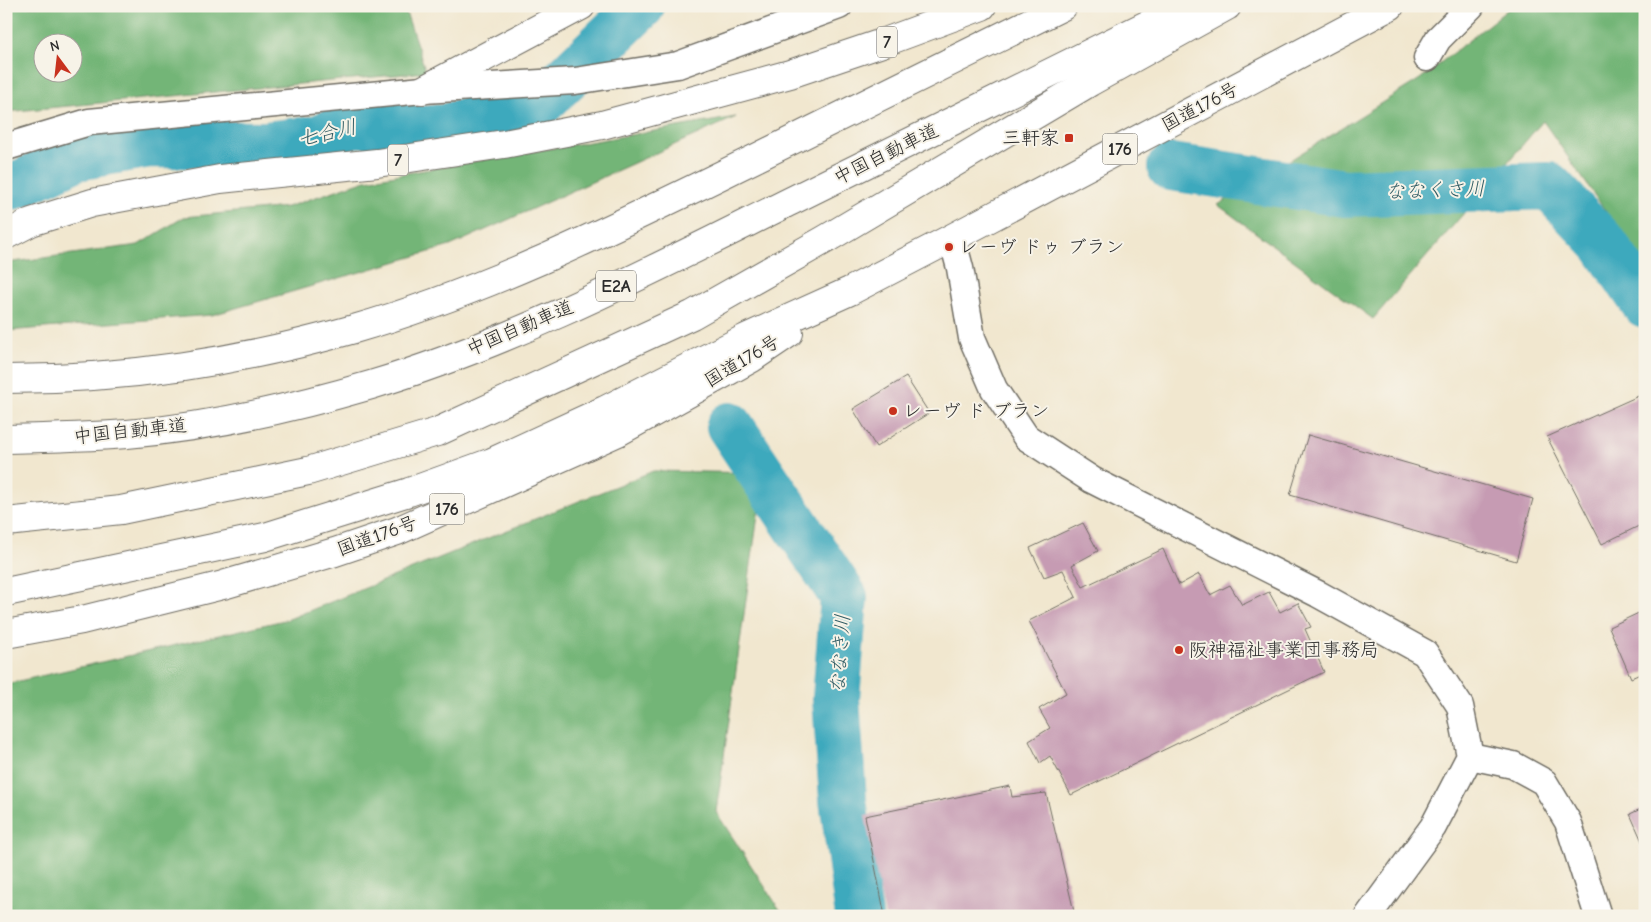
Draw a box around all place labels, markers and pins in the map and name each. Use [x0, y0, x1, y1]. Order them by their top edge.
place label: 三軒家 [1002, 127, 1059, 149]
marker: 三軒家 [1063, 132, 1075, 144]
place label: レーヴ ドゥ ブラン [959, 236, 1124, 258]
marker: レーヴ ドゥ ブラン [943, 241, 955, 253]
place label: レーヴ ド ブラン [903, 400, 1049, 422]
marker: レーヴ ド ブラン [887, 405, 899, 417]
place label: 阪神福祉事業団事務局 [1189, 639, 1379, 661]
marker: 阪神福祉事業団事務局 [1173, 644, 1185, 656]

